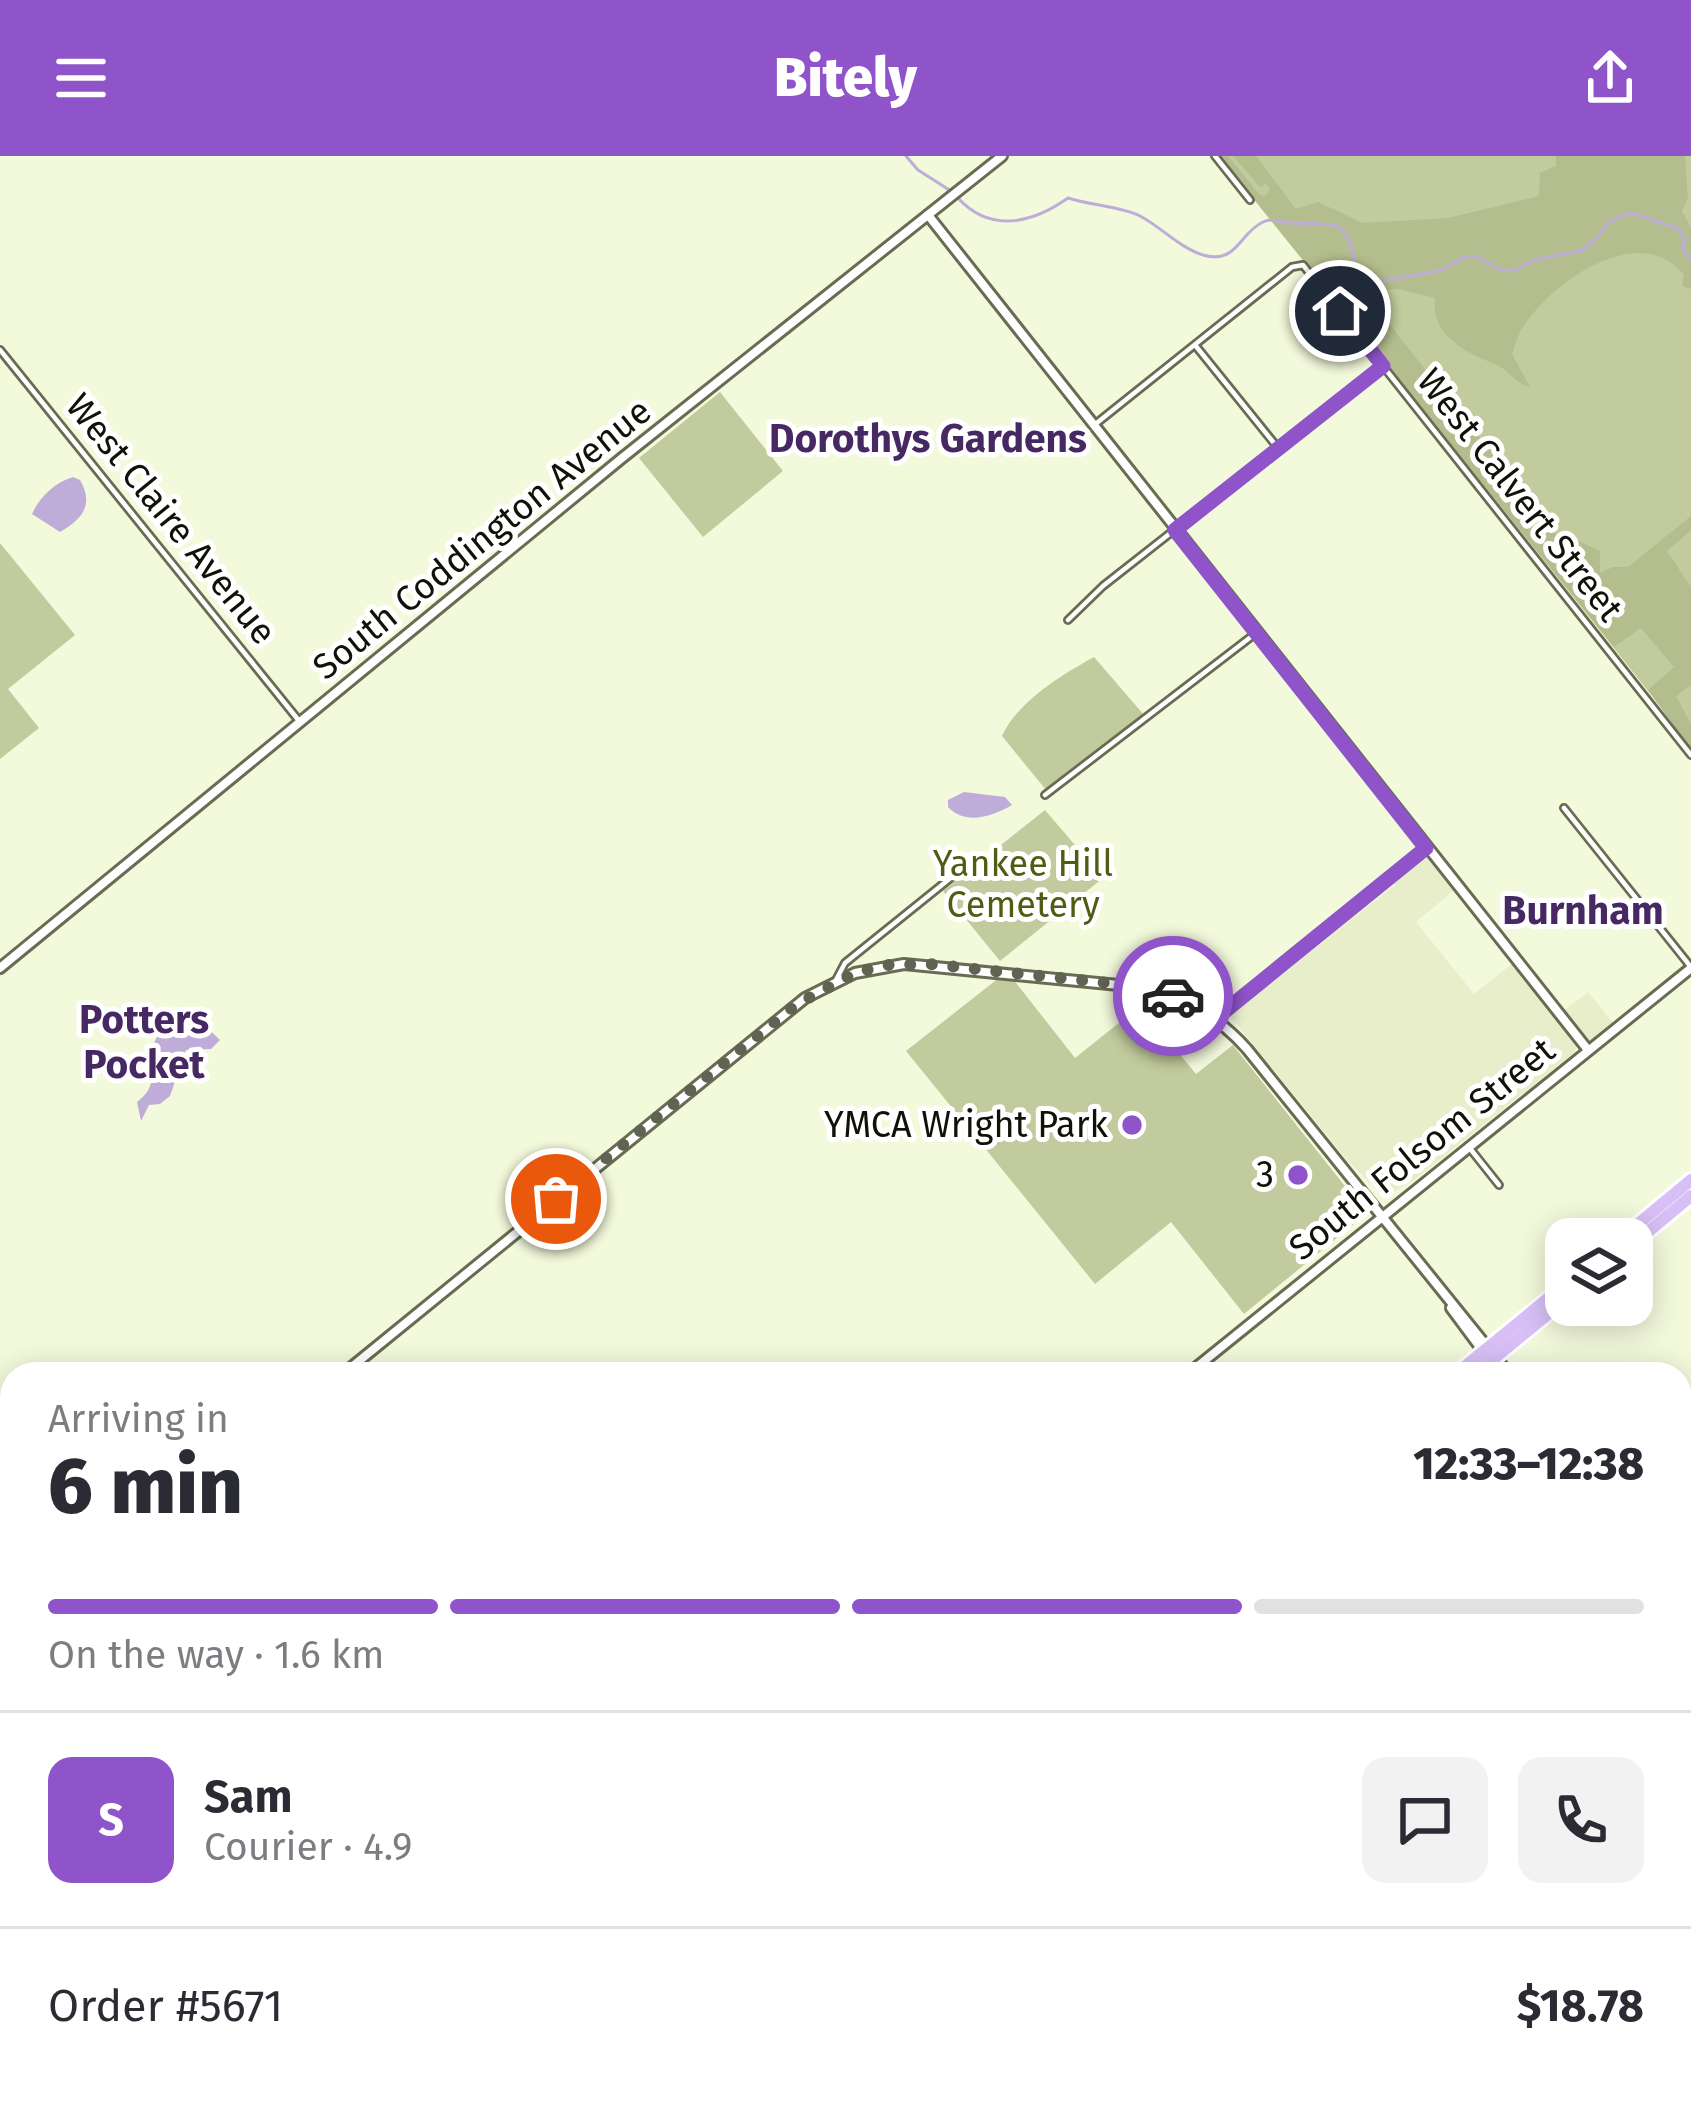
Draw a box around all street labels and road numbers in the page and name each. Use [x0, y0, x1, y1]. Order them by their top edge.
street label: West Calvert Street [1408, 360, 1632, 630]
street label: West Claire Avenue [56, 385, 286, 653]
street label: South Coddington Avenue [304, 389, 660, 689]
street label: South Folsom Street [1280, 1028, 1564, 1270]

